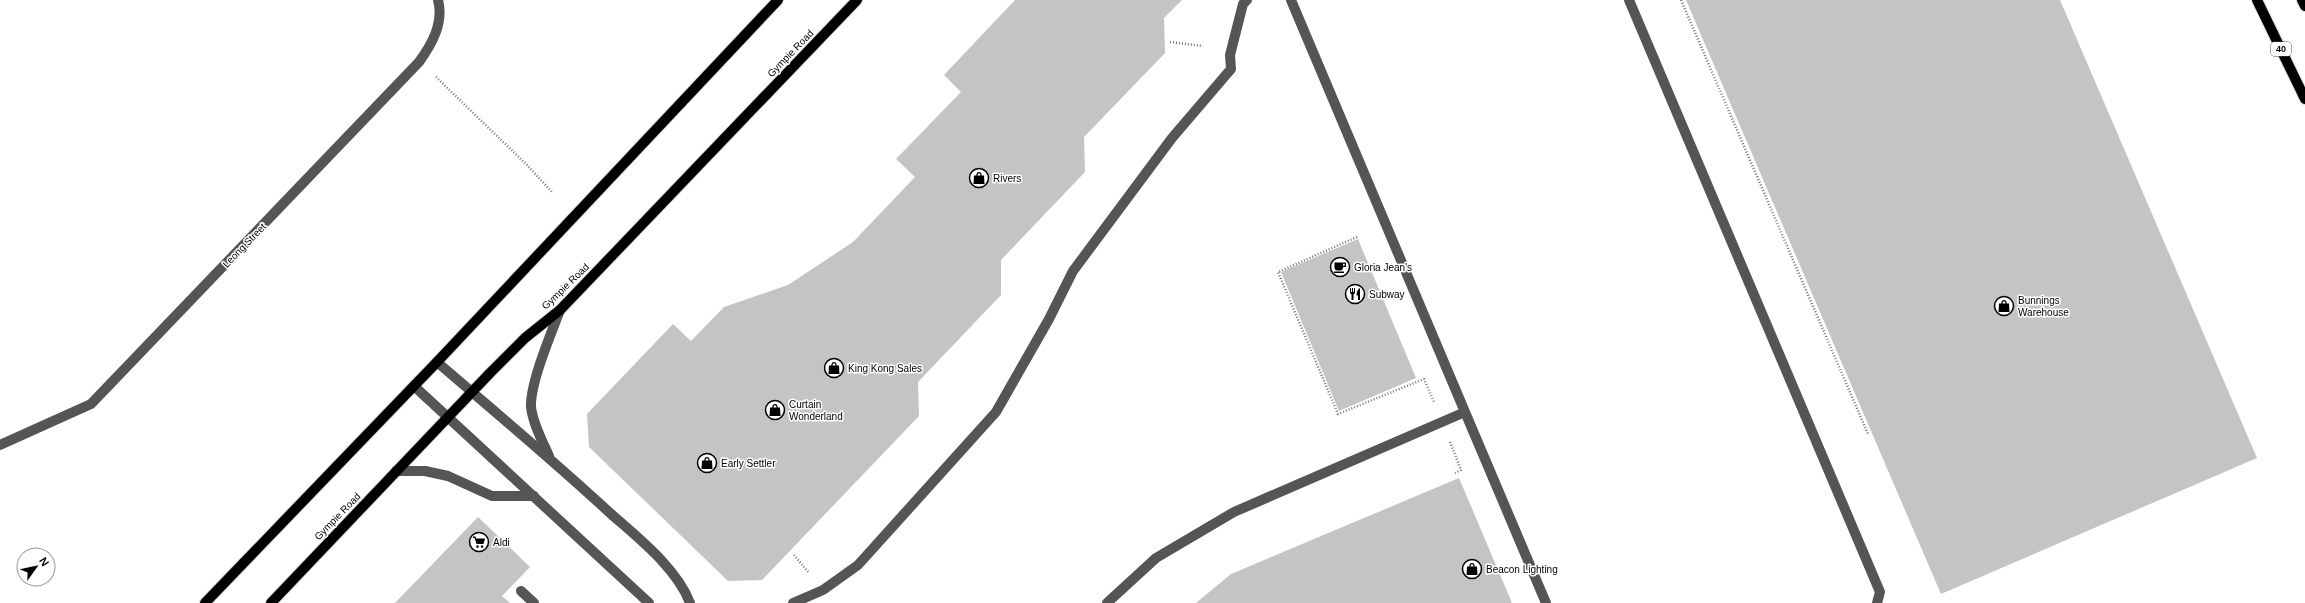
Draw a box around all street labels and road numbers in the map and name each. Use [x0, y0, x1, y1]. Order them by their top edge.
street label: Gympie Road [765, 28, 816, 79]
road number: 40 [2271, 42, 2291, 56]
street label: Leong Street [221, 221, 268, 270]
street label: Gympie Road [540, 261, 591, 312]
street label: Gympie Road [312, 491, 363, 542]

